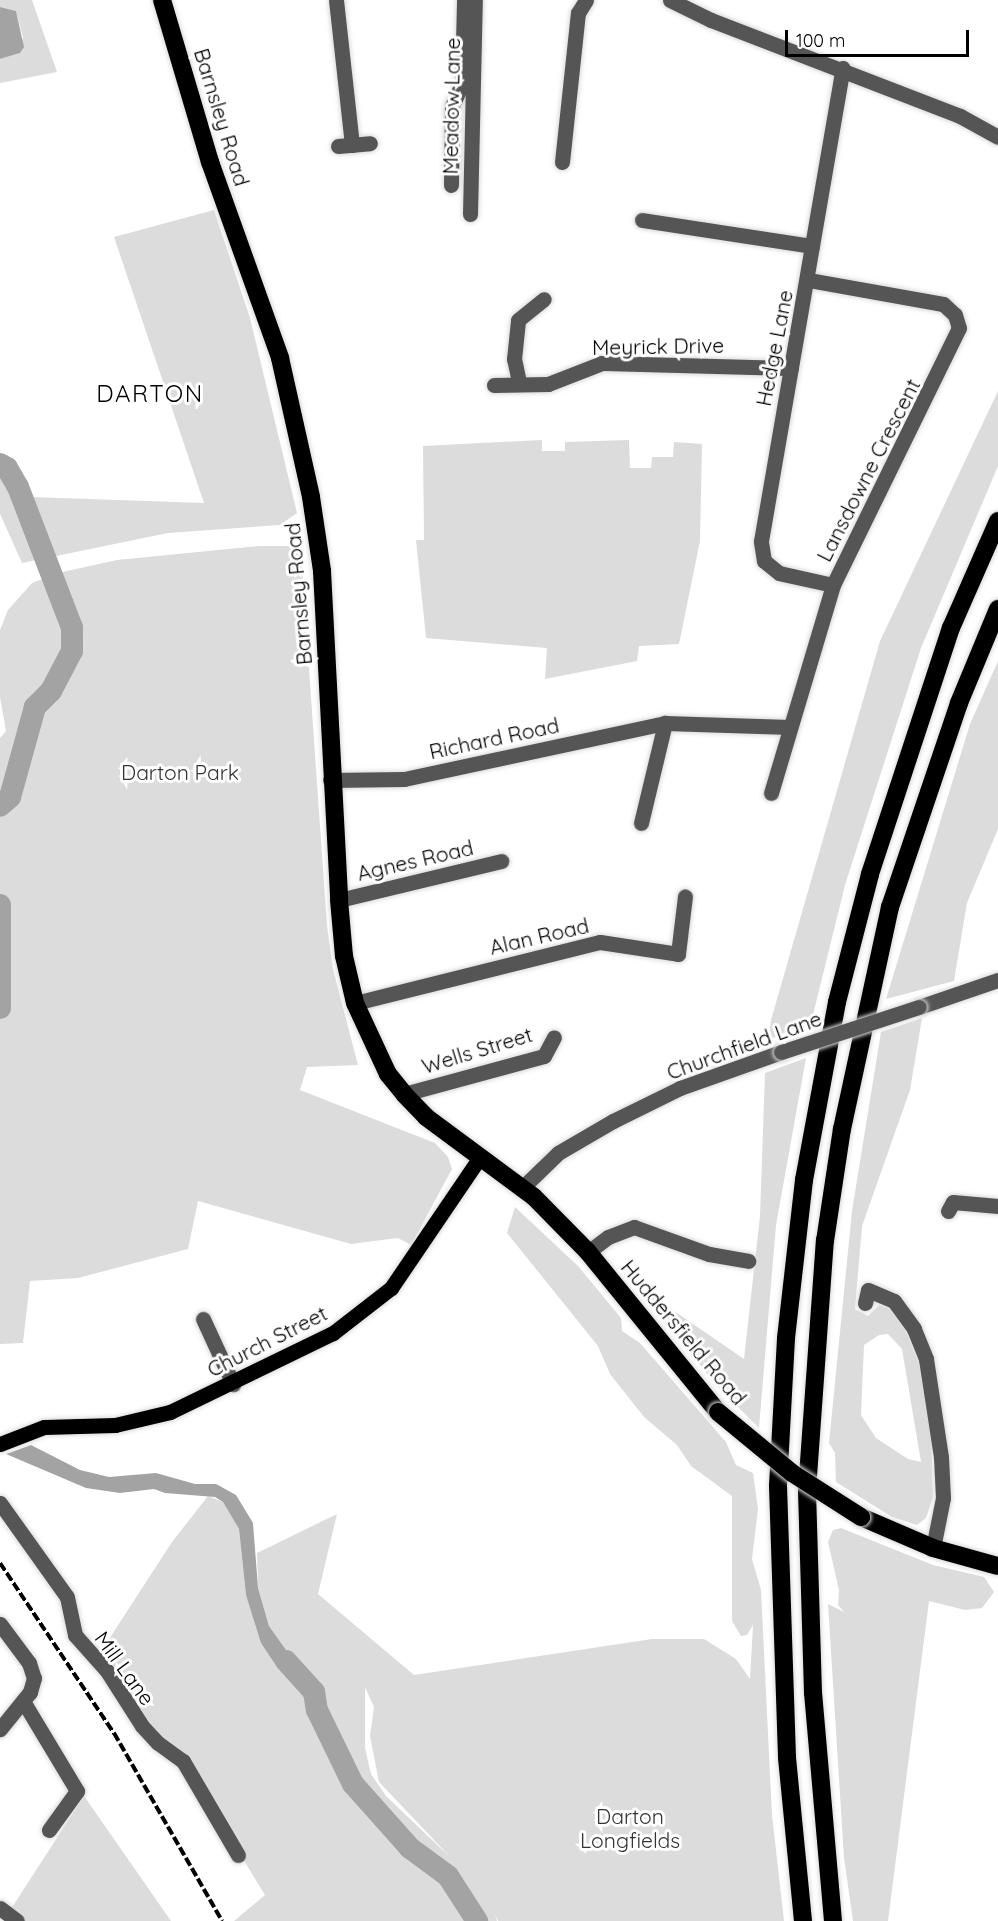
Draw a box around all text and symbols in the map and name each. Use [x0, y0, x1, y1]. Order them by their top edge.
scale bar [788, 18, 972, 56]
text: 100 m [796, 29, 845, 52]
street label: Meadow Lane [437, 37, 465, 175]
street label: Barnsley Road [189, 45, 255, 189]
street label: Hedge Lane [750, 288, 798, 408]
street label: Meyrick Drive [592, 332, 724, 360]
street label: Lansdowne Crescent [811, 374, 925, 566]
district label: DARTON [96, 380, 204, 408]
street label: Barnsley Road [279, 522, 317, 666]
street label: Richard Road [427, 712, 561, 764]
park label: Darton Park [121, 759, 239, 785]
street label: Agnes Road [354, 834, 476, 886]
street label: Alan Road [487, 912, 591, 960]
street label: Churchfield Lane [663, 1005, 825, 1085]
street label: Wells Street [419, 1021, 535, 1079]
street label: Huddersfield Road [616, 1254, 752, 1410]
street label: Church Street [203, 1300, 331, 1382]
street label: Mill Lane [90, 1626, 160, 1710]
park label: Darton Longfields [580, 1803, 680, 1853]

